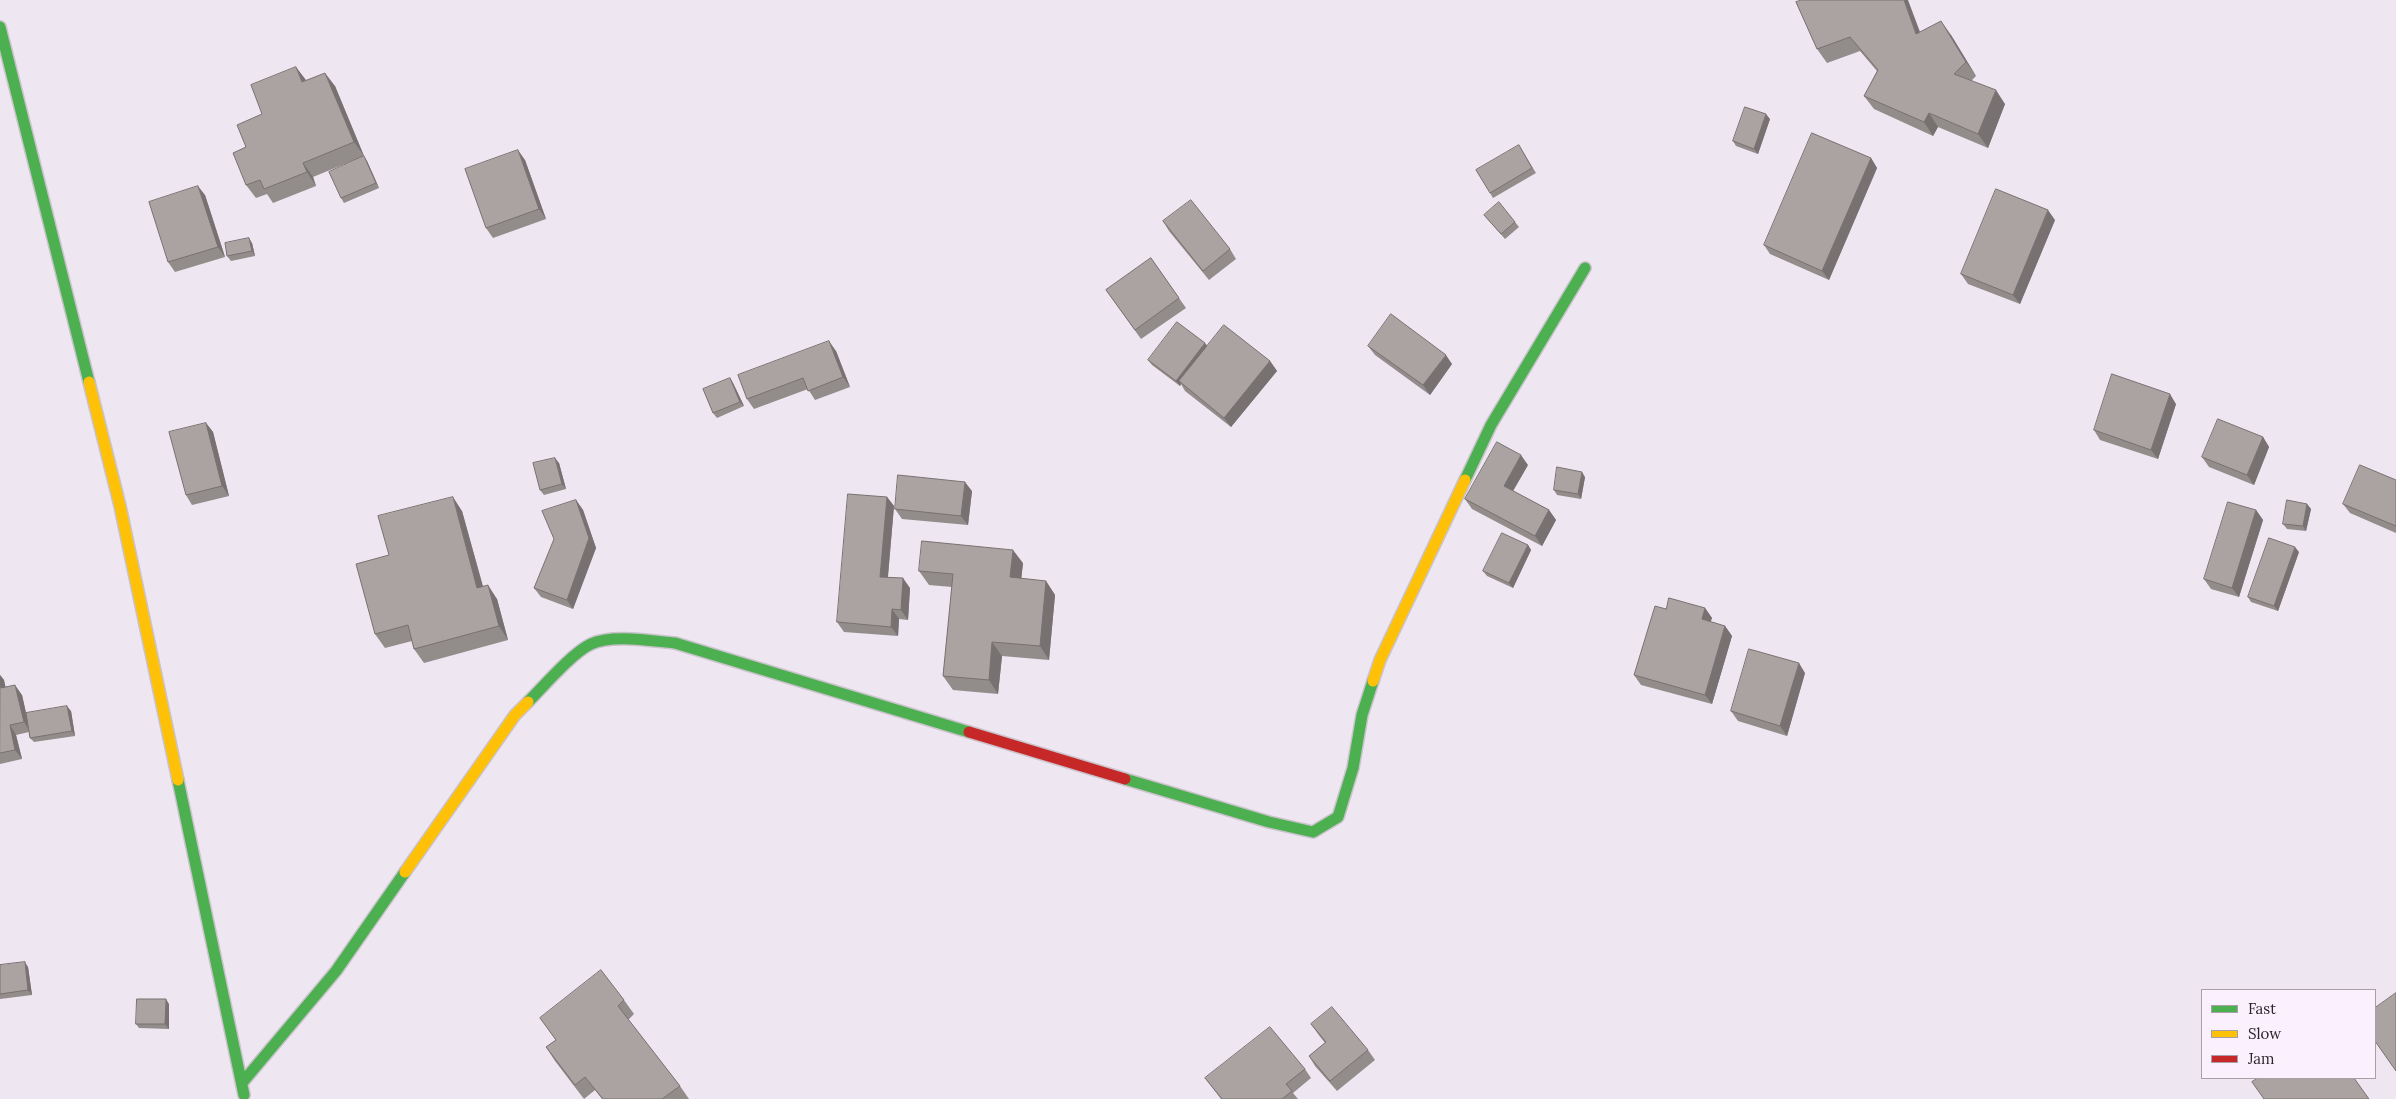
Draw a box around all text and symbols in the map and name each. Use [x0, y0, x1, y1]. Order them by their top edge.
legend [2201, 989, 2376, 1079]
text: Fast [2248, 999, 2276, 1018]
text: Slow [2248, 1024, 2281, 1043]
text: Jam [2248, 1049, 2275, 1068]

